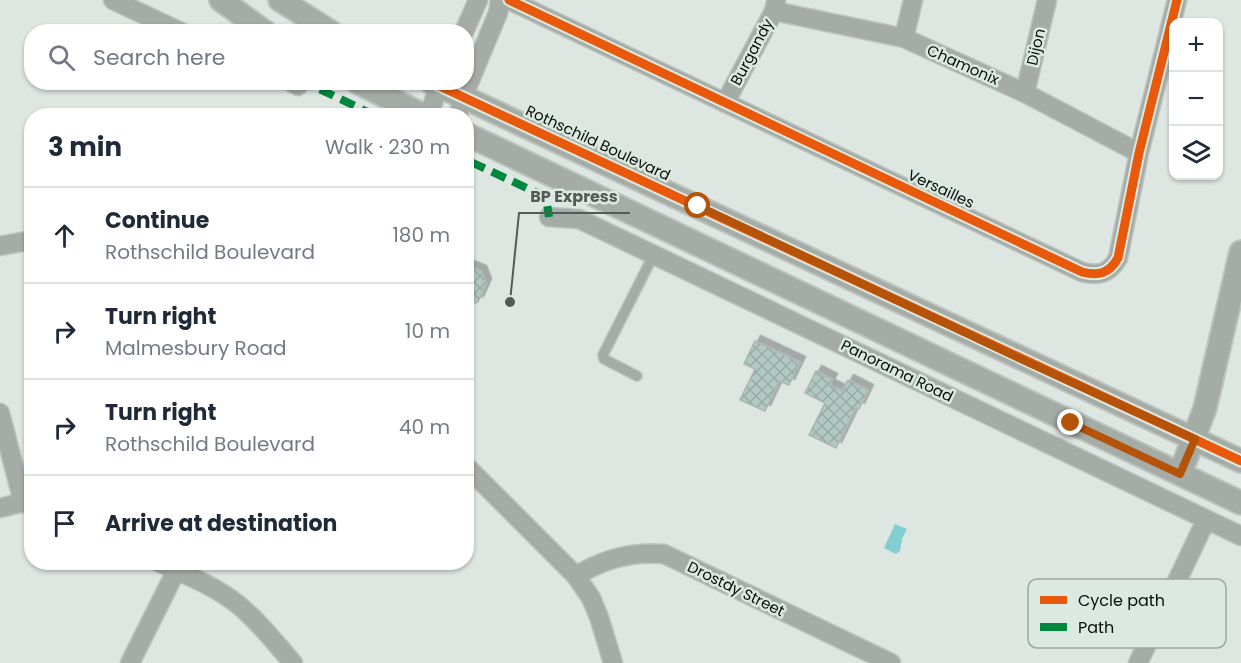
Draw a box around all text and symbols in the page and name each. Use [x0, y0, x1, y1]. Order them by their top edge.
street label: Burgandy [725, 14, 778, 89]
map controls [1169, 18, 1223, 180]
button: + [1169, 18, 1223, 72]
search box [24, 24, 474, 90]
street label: Dijon [1021, 26, 1050, 67]
street label: Chamonix [924, 39, 1003, 90]
icon: search [45, 41, 78, 74]
text: Search here [93, 42, 226, 73]
button: − [1169, 72, 1223, 126]
street label: Rothschild Boulevard [522, 100, 674, 185]
button: layers [1169, 126, 1223, 180]
text: 3 min [48, 129, 122, 165]
text: Walk · 230 m [325, 133, 450, 161]
street label: Versailles [905, 164, 978, 213]
callout: BP Express [519, 179, 630, 213]
text: BP Express [530, 185, 618, 208]
route start [684, 192, 710, 218]
text: Continue [105, 205, 209, 236]
icon: ahead [48, 219, 81, 252]
text: 180 m [392, 221, 450, 249]
text: Rothschild Boulevard [105, 238, 315, 266]
text: Turn right [105, 301, 216, 332]
icon: right [48, 315, 81, 348]
text: 10 m [405, 317, 450, 345]
text: Malmesbury Road [105, 334, 286, 362]
street label: Panorama Road [838, 334, 957, 407]
text: Turn right [105, 397, 216, 428]
route end [1057, 409, 1083, 435]
icon: right [48, 411, 81, 444]
text: 40 m [399, 413, 450, 441]
text: Rothschild Boulevard [105, 430, 315, 458]
icon: arrive [48, 507, 81, 540]
text: Arrive at destination [105, 508, 337, 539]
street label: Drostdy Street [684, 556, 788, 621]
legend [1028, 579, 1226, 648]
text: Cycle path [1078, 589, 1165, 612]
text: Path [1078, 616, 1114, 639]

